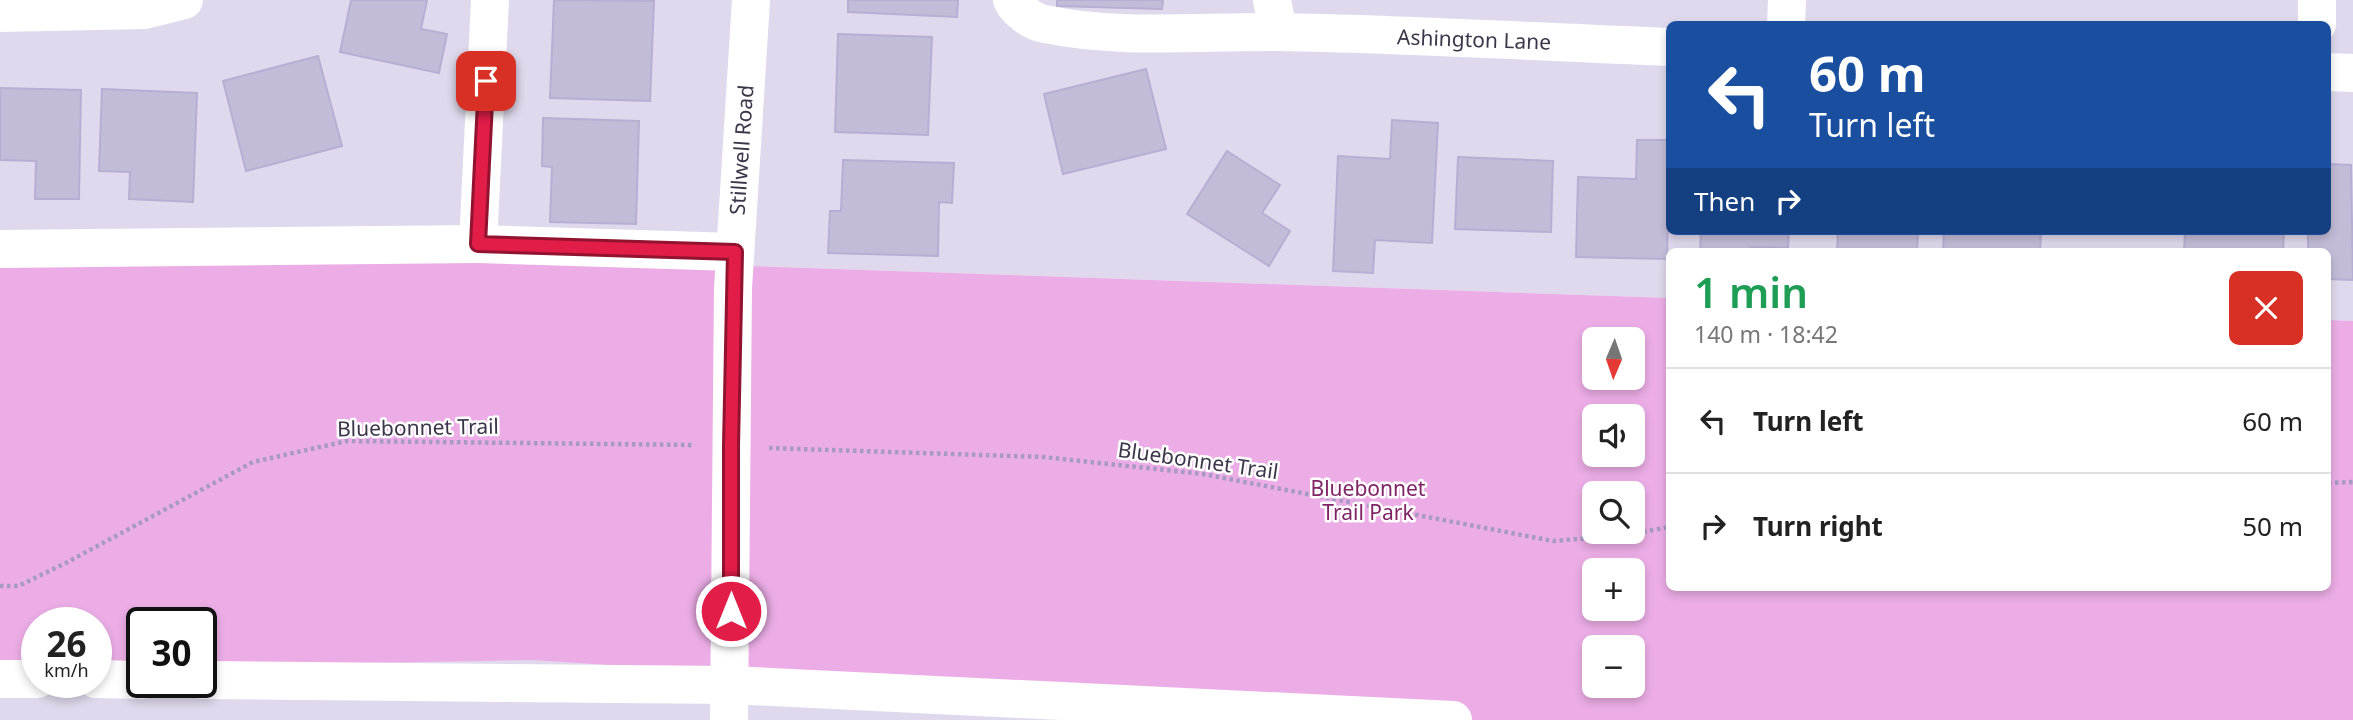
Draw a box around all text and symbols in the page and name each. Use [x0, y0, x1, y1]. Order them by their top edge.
street label: Ashington Lane [1397, 22, 1552, 56]
text: 60 m [1809, 40, 1926, 106]
icon: left [1694, 49, 1785, 140]
pin [456, 51, 516, 111]
icon: arrive [467, 62, 505, 100]
street label: Stillwell Road [722, 84, 760, 216]
text: Turn left [1809, 103, 1935, 146]
icon: right [1769, 182, 1807, 220]
text: Then [1694, 183, 1755, 219]
text: 1 min [1694, 263, 1808, 320]
button: close [2229, 271, 2303, 345]
text: 140 m · 18:42 [1694, 318, 1838, 350]
north arrow [1582, 327, 1645, 390]
map controls [1582, 327, 1645, 698]
icon: left [1694, 402, 1732, 440]
text: Turn left [1753, 403, 1864, 439]
text: 60 m [2242, 403, 2303, 439]
button: sound [1582, 404, 1645, 467]
street label: Bluebonnet Trail [337, 412, 499, 442]
street label: Bluebonnet Trail [1116, 435, 1280, 485]
park label: Bluebonnet Trail Park [1311, 474, 1426, 526]
button: search [1582, 481, 1645, 544]
icon: right [1694, 507, 1732, 545]
text: Turn right [1753, 508, 1883, 544]
text: 50 m [2242, 508, 2303, 544]
button: + [1582, 558, 1645, 621]
position arrow [694, 574, 768, 648]
speed limit sign: 30 [126, 607, 217, 698]
text: 26 [46, 620, 87, 667]
button: − [1582, 635, 1645, 698]
text: km/h [44, 658, 89, 682]

